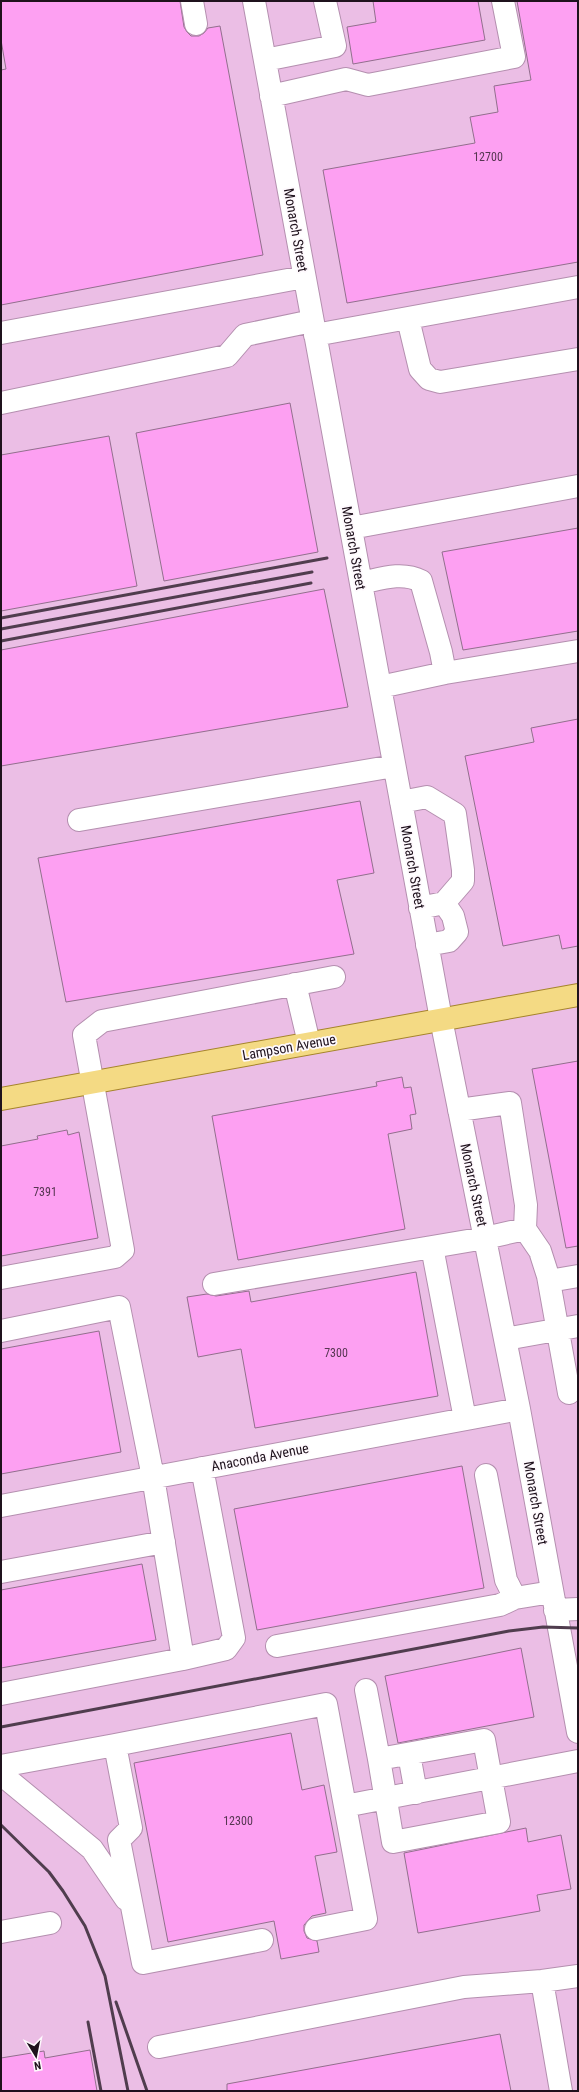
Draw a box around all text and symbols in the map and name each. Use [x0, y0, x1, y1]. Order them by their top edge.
house number: 12700 [473, 150, 503, 164]
street label: Monarch Street [281, 187, 311, 273]
street label: Monarch Street [339, 505, 369, 591]
street label: Monarch Street [398, 824, 428, 910]
street label: Lampson Avenue [241, 1031, 337, 1063]
street label: Monarch Street [457, 1142, 491, 1228]
house number: 7391 [33, 1185, 57, 1199]
house number: 7300 [324, 1346, 348, 1360]
street label: Anaconda Avenue [210, 1440, 311, 1474]
street label: Monarch Street [521, 1460, 551, 1546]
house number: 12300 [223, 1814, 253, 1828]
north arrow [16, 2036, 56, 2076]
text: N [33, 2058, 42, 2072]

